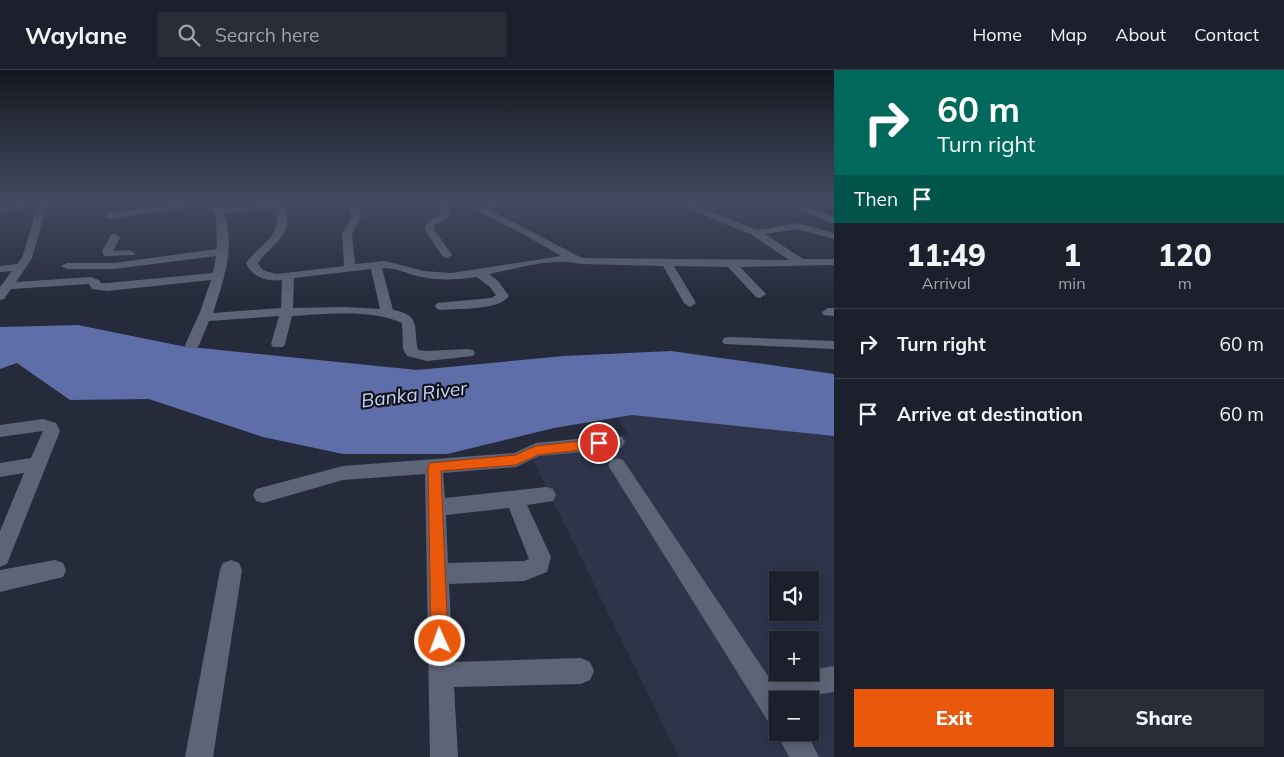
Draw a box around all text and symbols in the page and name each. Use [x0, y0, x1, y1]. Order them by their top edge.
search box [157, 12, 507, 57]
text: Waylane [25, 20, 127, 50]
icon: search [175, 21, 203, 49]
text: Search here [215, 23, 319, 47]
text: Home [972, 23, 1022, 46]
text: Map [1050, 23, 1087, 46]
text: About [1115, 23, 1166, 46]
text: Contact [1194, 23, 1259, 46]
text: 60 m [937, 87, 1020, 131]
icon: right [854, 90, 919, 155]
text: Turn right [937, 130, 1035, 158]
icon: arrive [908, 185, 936, 213]
text: Then [854, 187, 898, 211]
text: 11:49 [906, 236, 986, 274]
text: 1 [1063, 236, 1081, 274]
text: 120 [1158, 236, 1212, 274]
text: Arrival [922, 273, 971, 293]
text: min [1058, 273, 1086, 293]
text: m [1178, 273, 1192, 293]
icon: right [854, 330, 882, 358]
text: Turn right [897, 332, 986, 356]
text: 60 m [1220, 332, 1264, 356]
water label: Banka River [360, 375, 469, 412]
icon: arrive [854, 400, 882, 428]
text: Arrive at destination [897, 402, 1083, 426]
text: 60 m [1220, 402, 1264, 426]
pin [578, 422, 620, 464]
icon: arrive [585, 429, 613, 457]
map controls [769, 571, 819, 741]
button: sound [769, 571, 819, 621]
position arrow [413, 614, 465, 666]
button: + [769, 631, 819, 681]
button: Exit [854, 689, 1054, 747]
button: Share [1064, 689, 1264, 747]
button: − [769, 691, 819, 741]

